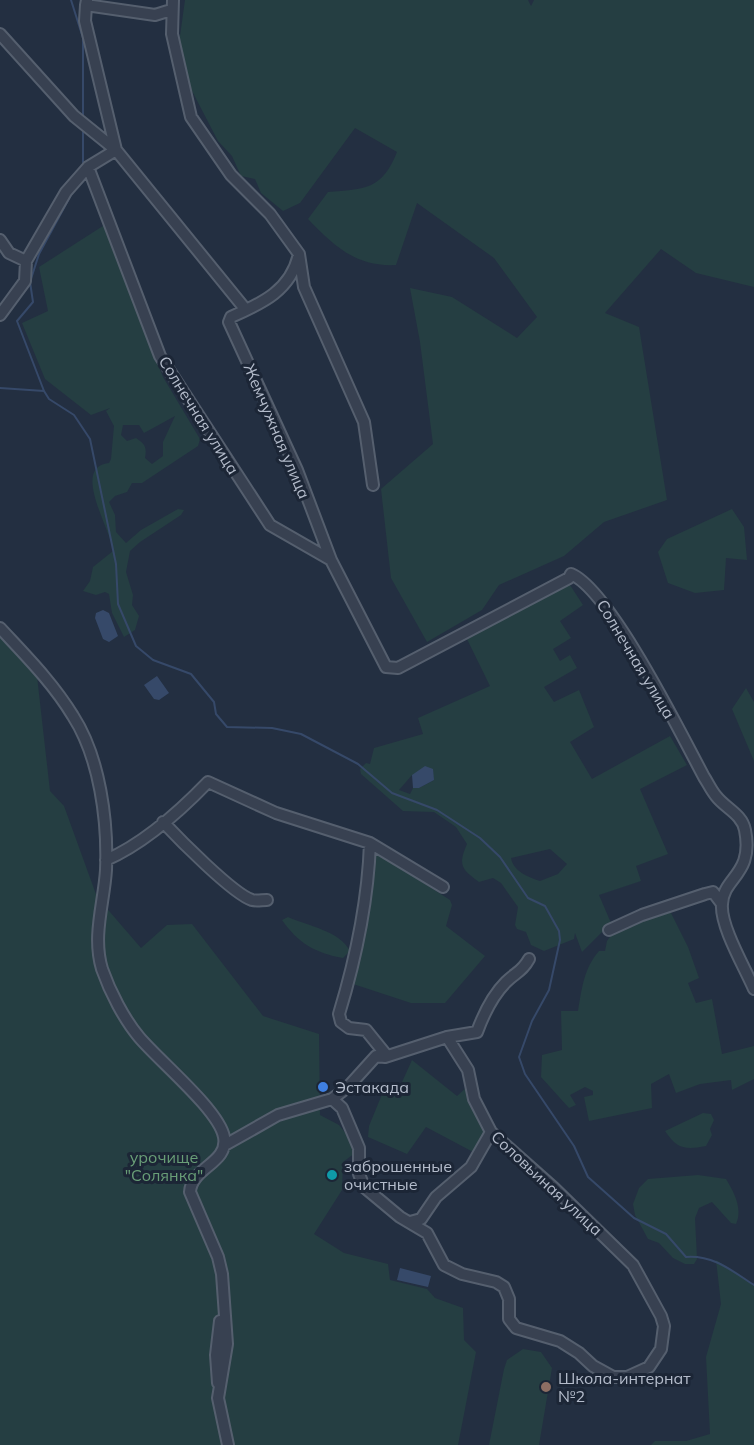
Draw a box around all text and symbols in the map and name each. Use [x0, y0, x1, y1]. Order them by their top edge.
street label: Солнечная улица [155, 352, 243, 478]
street label: Жемчужная улица [239, 360, 315, 502]
street label: Солнечная улица [592, 596, 680, 722]
place label: Эстакада [335, 1077, 409, 1097]
marker: Эстакада [316, 1080, 330, 1094]
street label: Соловьиная улица [487, 1126, 607, 1240]
park label: урочище "Солянка" [125, 1147, 203, 1185]
place label: заброшенные очистные [344, 1156, 452, 1194]
marker: заброшенные очистные [325, 1168, 339, 1182]
place label: Школа-интернат №2 [558, 1368, 691, 1406]
marker: Школа-интернат №2 [539, 1380, 553, 1394]

